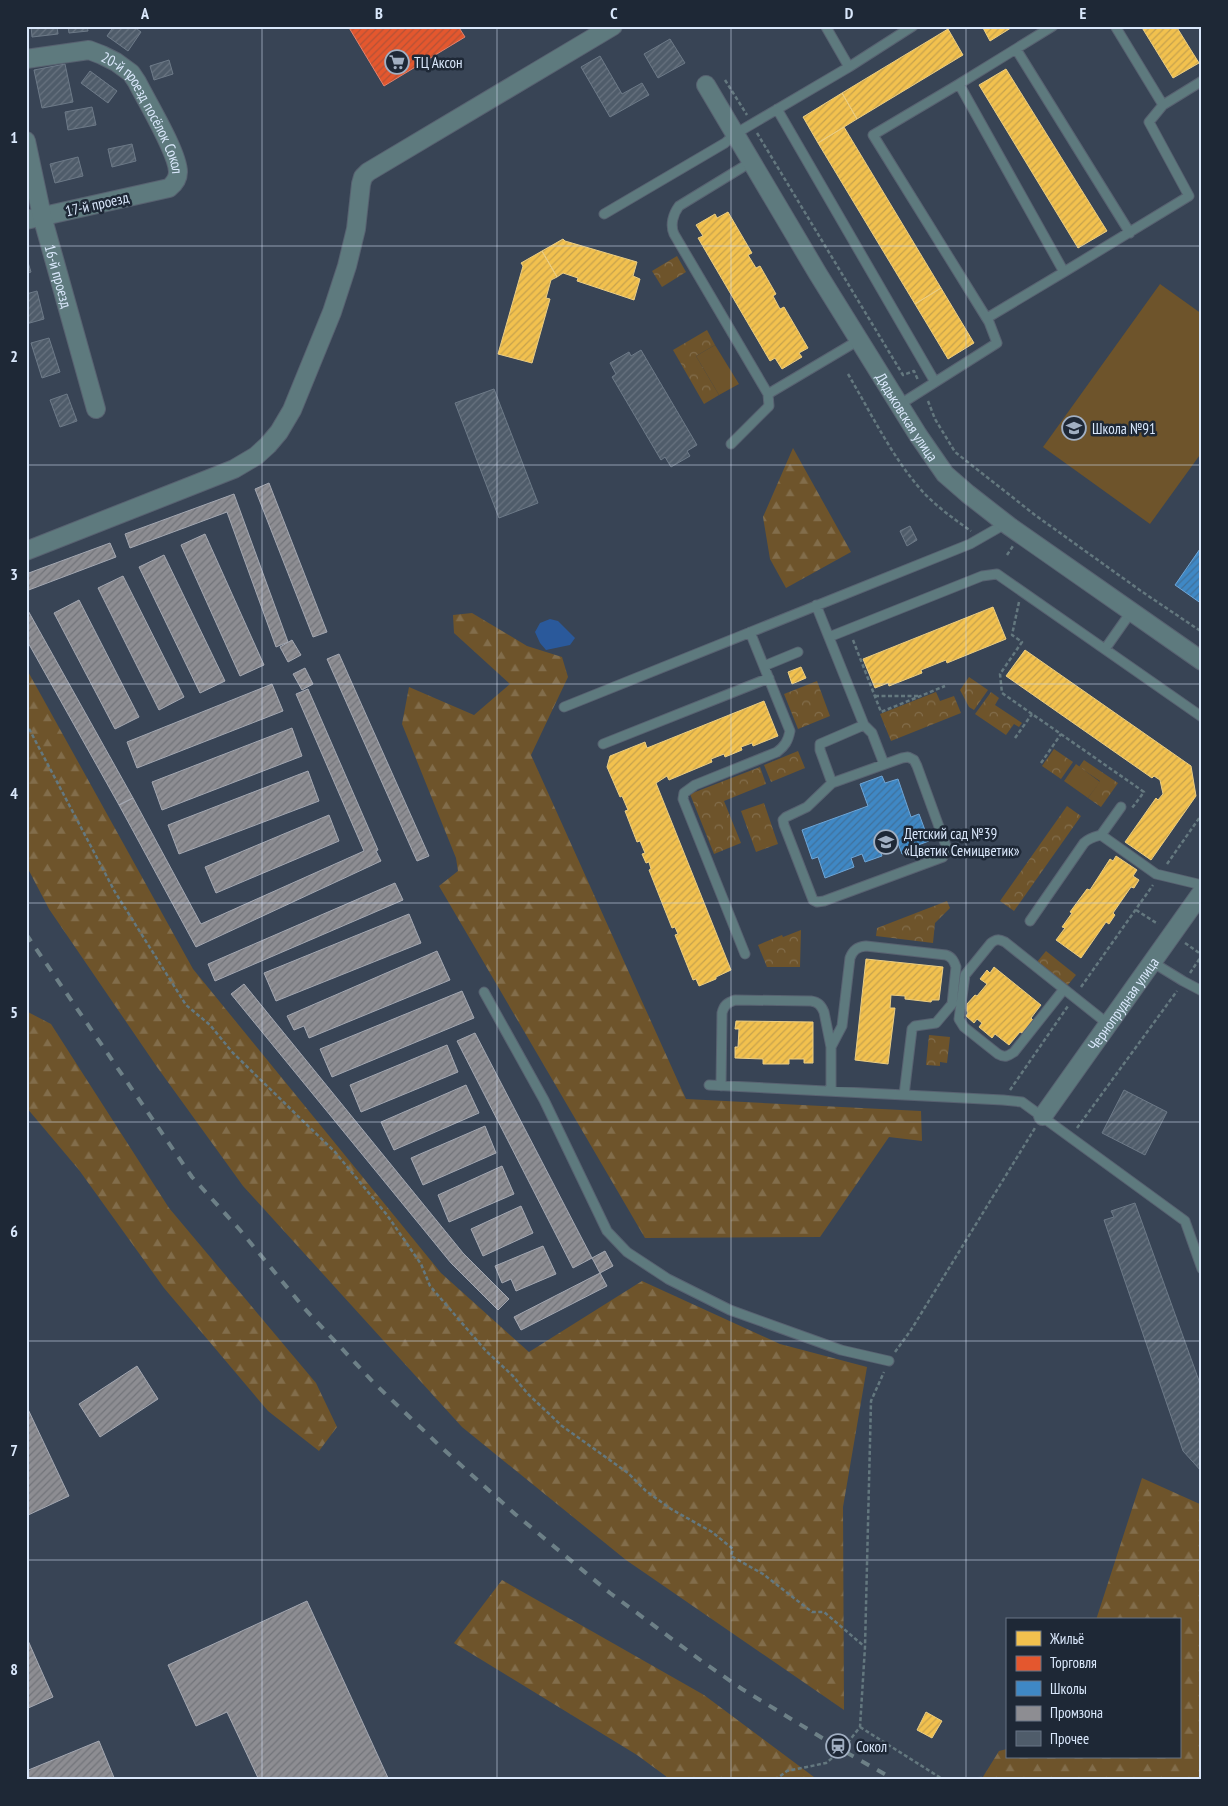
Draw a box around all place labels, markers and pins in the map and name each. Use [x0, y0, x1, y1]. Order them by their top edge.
supermarket icon: ТЦ Аксон [384, 49, 410, 75]
place label: ТЦ Аксон [414, 53, 463, 72]
school or university icon: Школа №91 [1061, 415, 1087, 441]
place label: Школа №91 [1092, 419, 1156, 438]
place label: Детский сад №39 «Цветик Семицветик» [904, 824, 1020, 860]
school or university icon: Детский сад №39 «Цветик Семицветик» [873, 829, 899, 855]
station icon: Сокол [825, 1733, 851, 1759]
place label: Сокол [856, 1737, 887, 1756]

